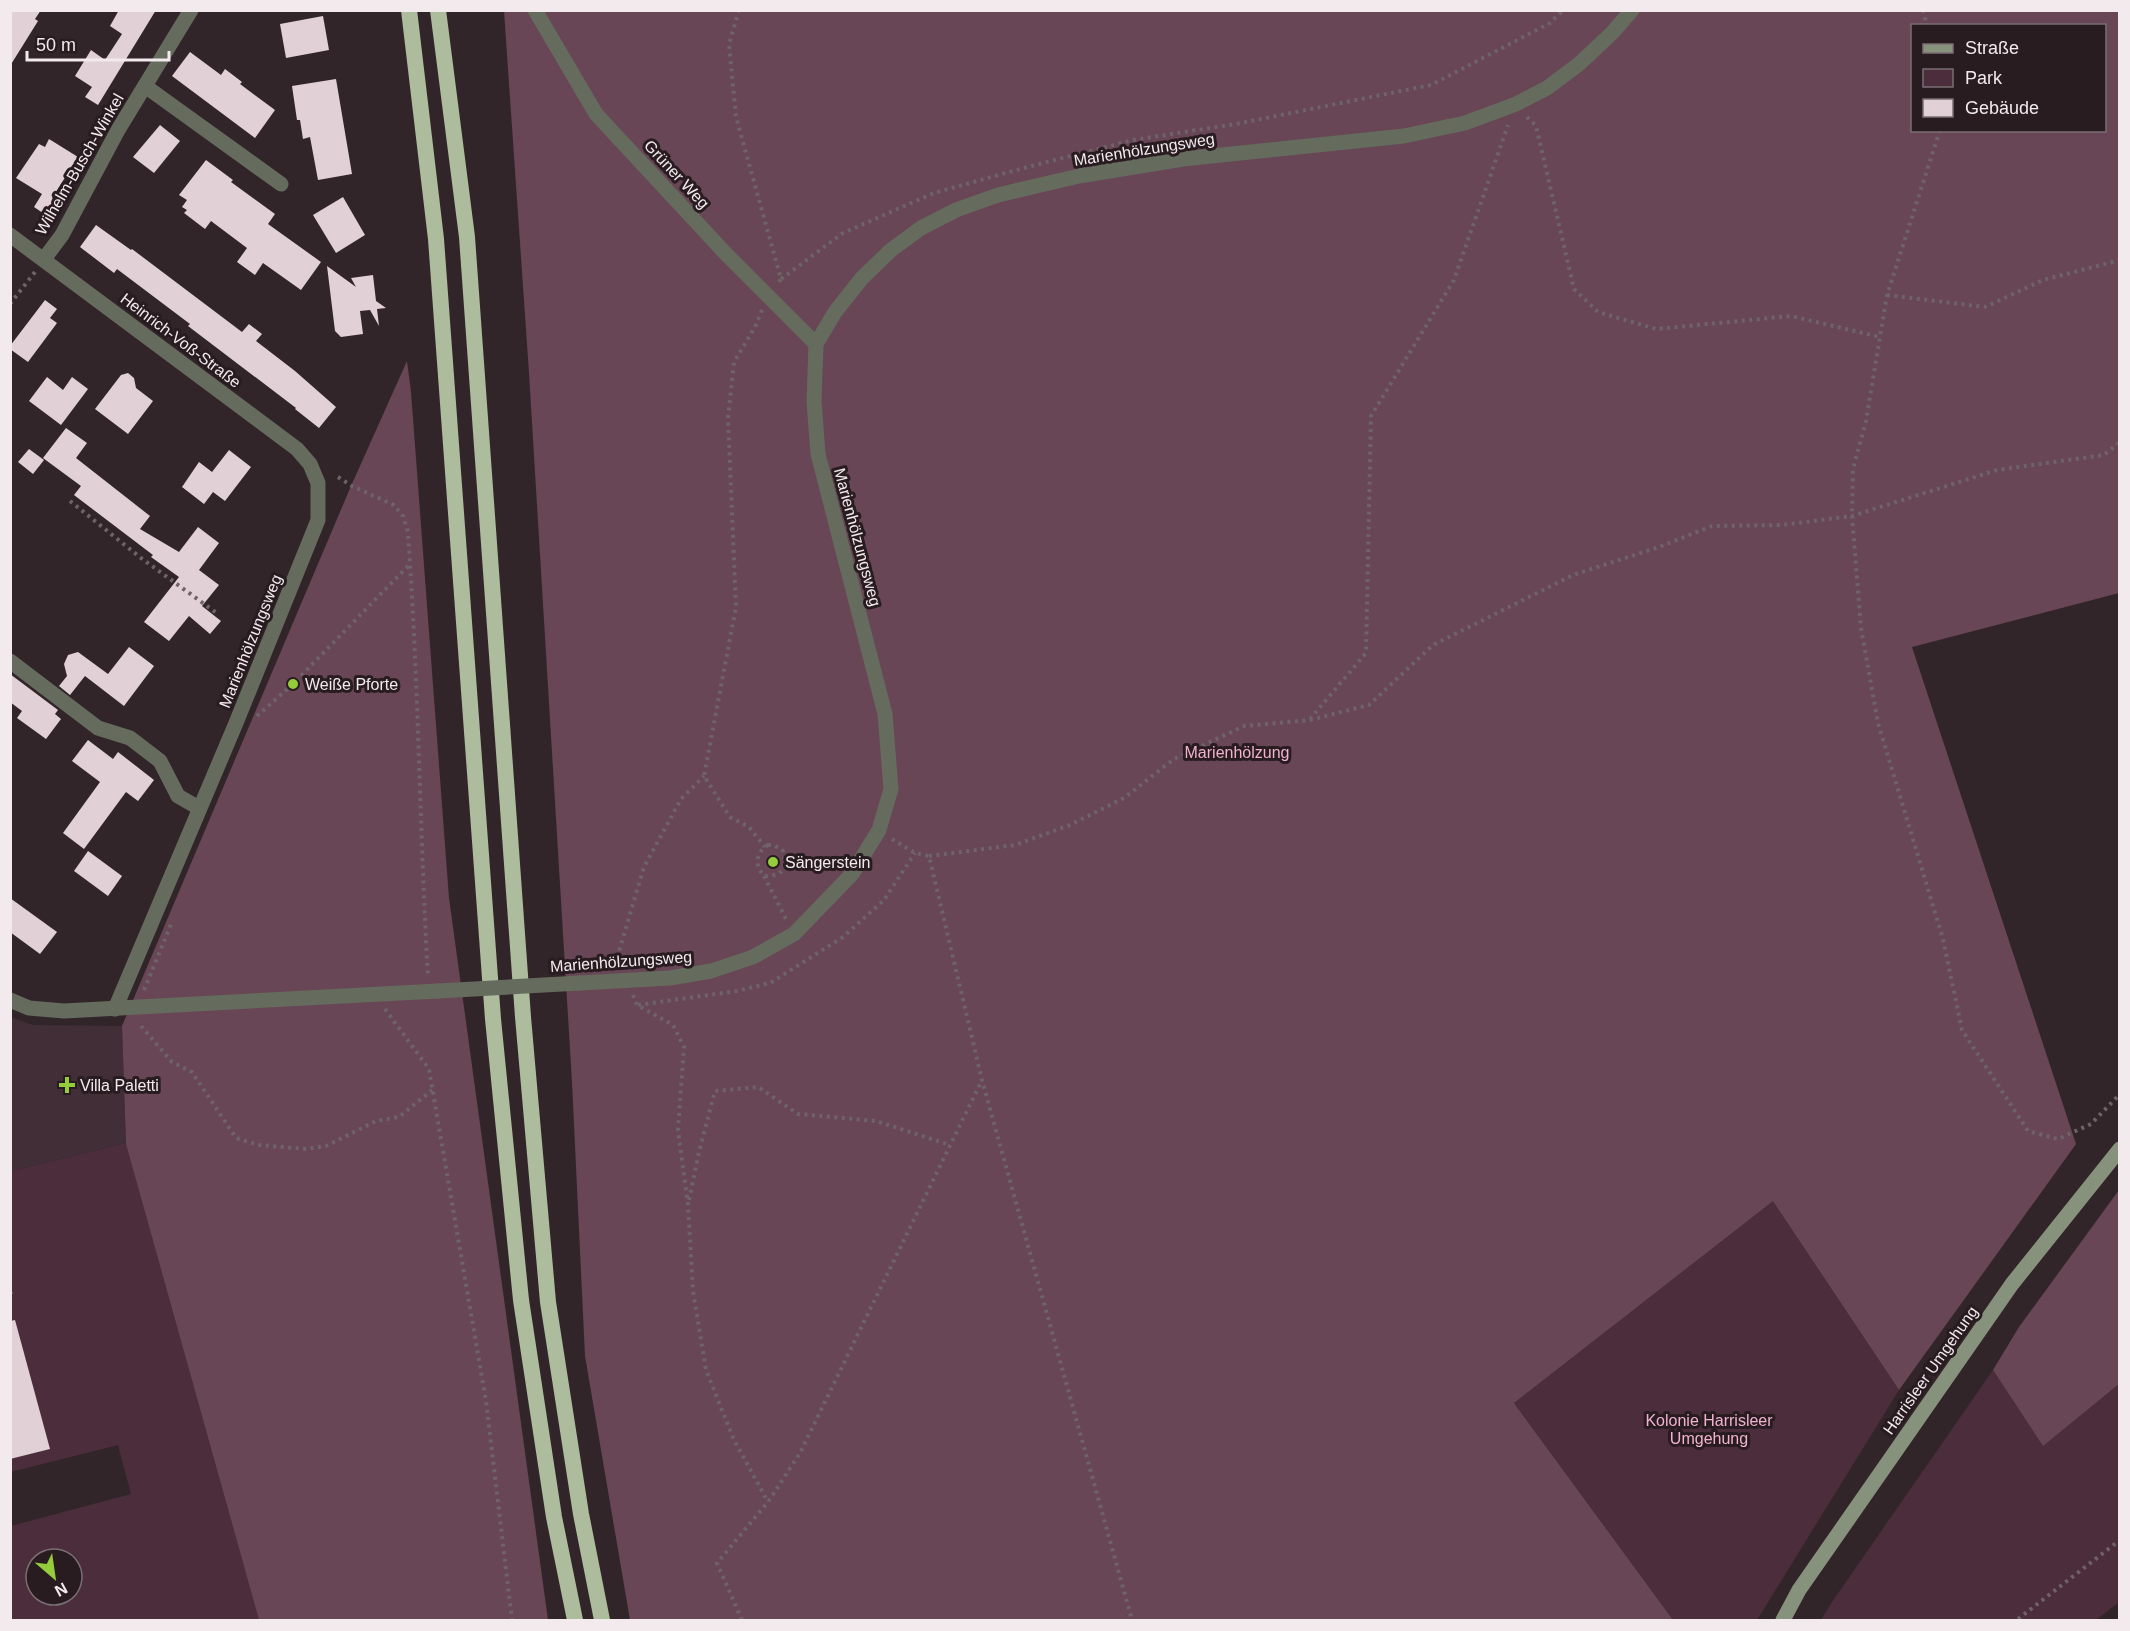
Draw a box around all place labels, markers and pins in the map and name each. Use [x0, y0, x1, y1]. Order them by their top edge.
place label: Weiße Pforte [305, 676, 398, 693]
marker: Weiße Pforte [286, 677, 300, 691]
place label: Sängerstein [785, 854, 870, 871]
marker: Sängerstein [766, 855, 780, 869]
marker: Villa Paletti [58, 1076, 76, 1094]
place label: Villa Paletti [80, 1077, 159, 1094]

